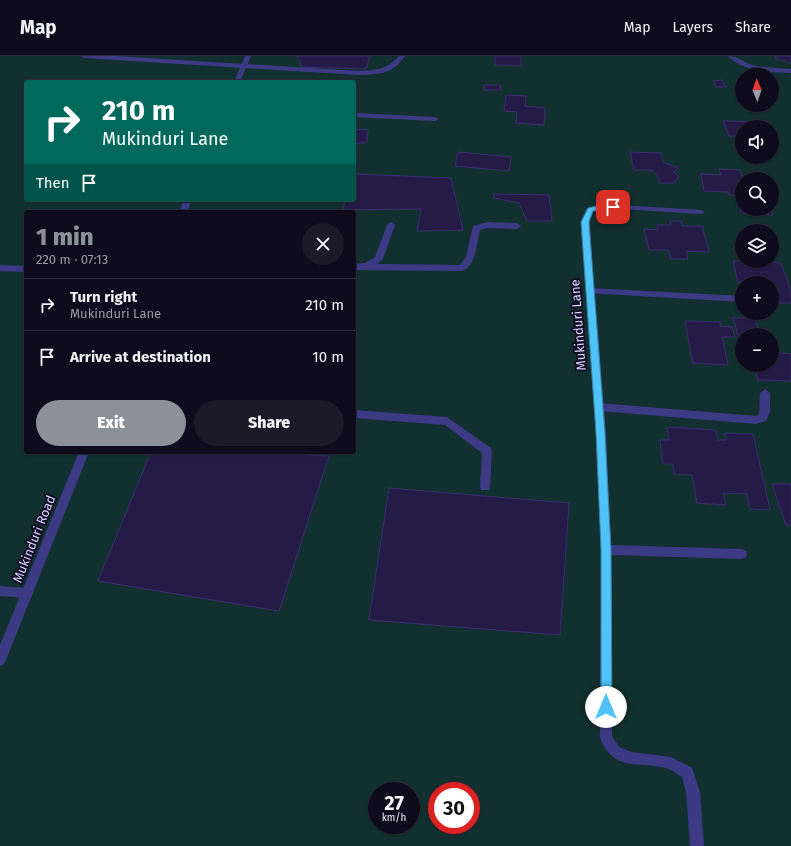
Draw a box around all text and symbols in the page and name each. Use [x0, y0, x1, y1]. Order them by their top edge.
text: Map [20, 16, 57, 39]
text: Map [624, 19, 650, 36]
text: Layers [672, 19, 713, 36]
text: Share [735, 19, 771, 36]
north arrow [735, 68, 779, 112]
map controls [735, 68, 779, 372]
text: 210 m [102, 94, 176, 127]
icon: right [36, 96, 88, 148]
button: sound [735, 120, 779, 164]
text: Mukinduri Lane [102, 128, 228, 150]
icon: arrive [78, 172, 100, 194]
button: search [735, 172, 779, 216]
text: Then [36, 174, 70, 192]
pin [596, 190, 630, 224]
icon: arrive [602, 196, 624, 218]
text: 1 min [36, 223, 94, 251]
button: close [302, 223, 344, 265]
button: layers [735, 224, 779, 268]
text: 220 m · 07:13 [36, 252, 108, 267]
button: + [735, 276, 779, 320]
street label: Mukinduri Lane [567, 279, 589, 371]
text: Turn right [70, 288, 137, 306]
icon: right [36, 294, 58, 316]
text: 210 m [305, 296, 344, 314]
text: Mukinduri Lane [70, 306, 161, 321]
button: − [735, 328, 779, 372]
icon: arrive [36, 346, 58, 368]
text: Arrive at destination [70, 348, 211, 366]
text: 10 m [312, 348, 344, 366]
button: Exit [36, 400, 186, 446]
button: Share [194, 400, 344, 446]
street label: Mukinduri Road [10, 493, 58, 585]
position arrow [585, 686, 627, 728]
speed limit sign: 30 [428, 782, 480, 834]
text: 27 [384, 791, 404, 815]
text: km/h [382, 812, 406, 824]

